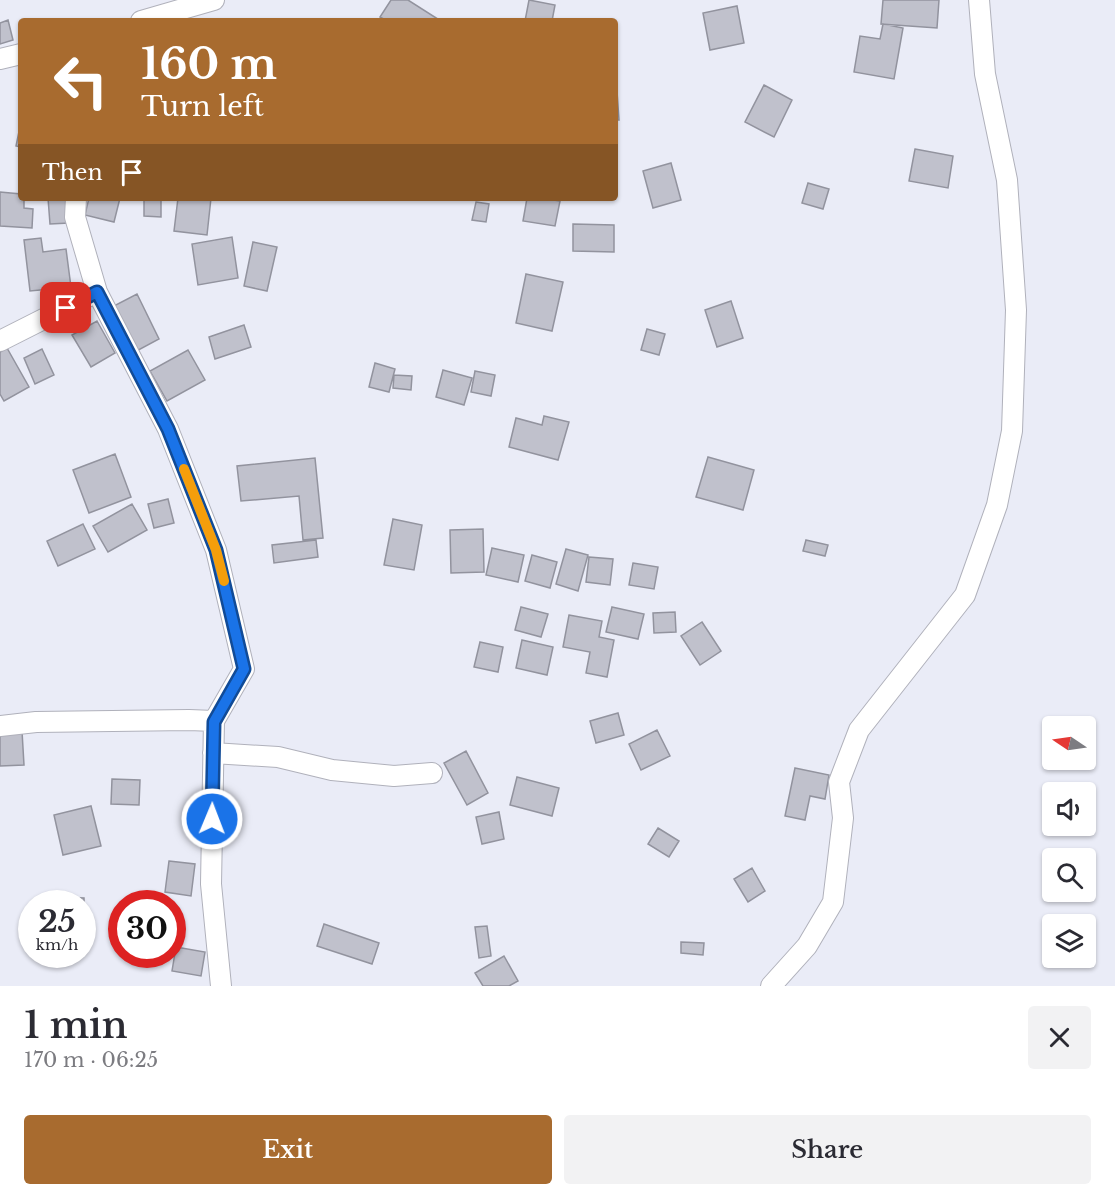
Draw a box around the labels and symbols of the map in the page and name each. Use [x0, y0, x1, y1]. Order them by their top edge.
pin [40, 282, 91, 333]
north arrow [1042, 716, 1096, 770]
position arrow [180, 787, 244, 851]
speed limit sign: 30 [108, 890, 186, 968]

